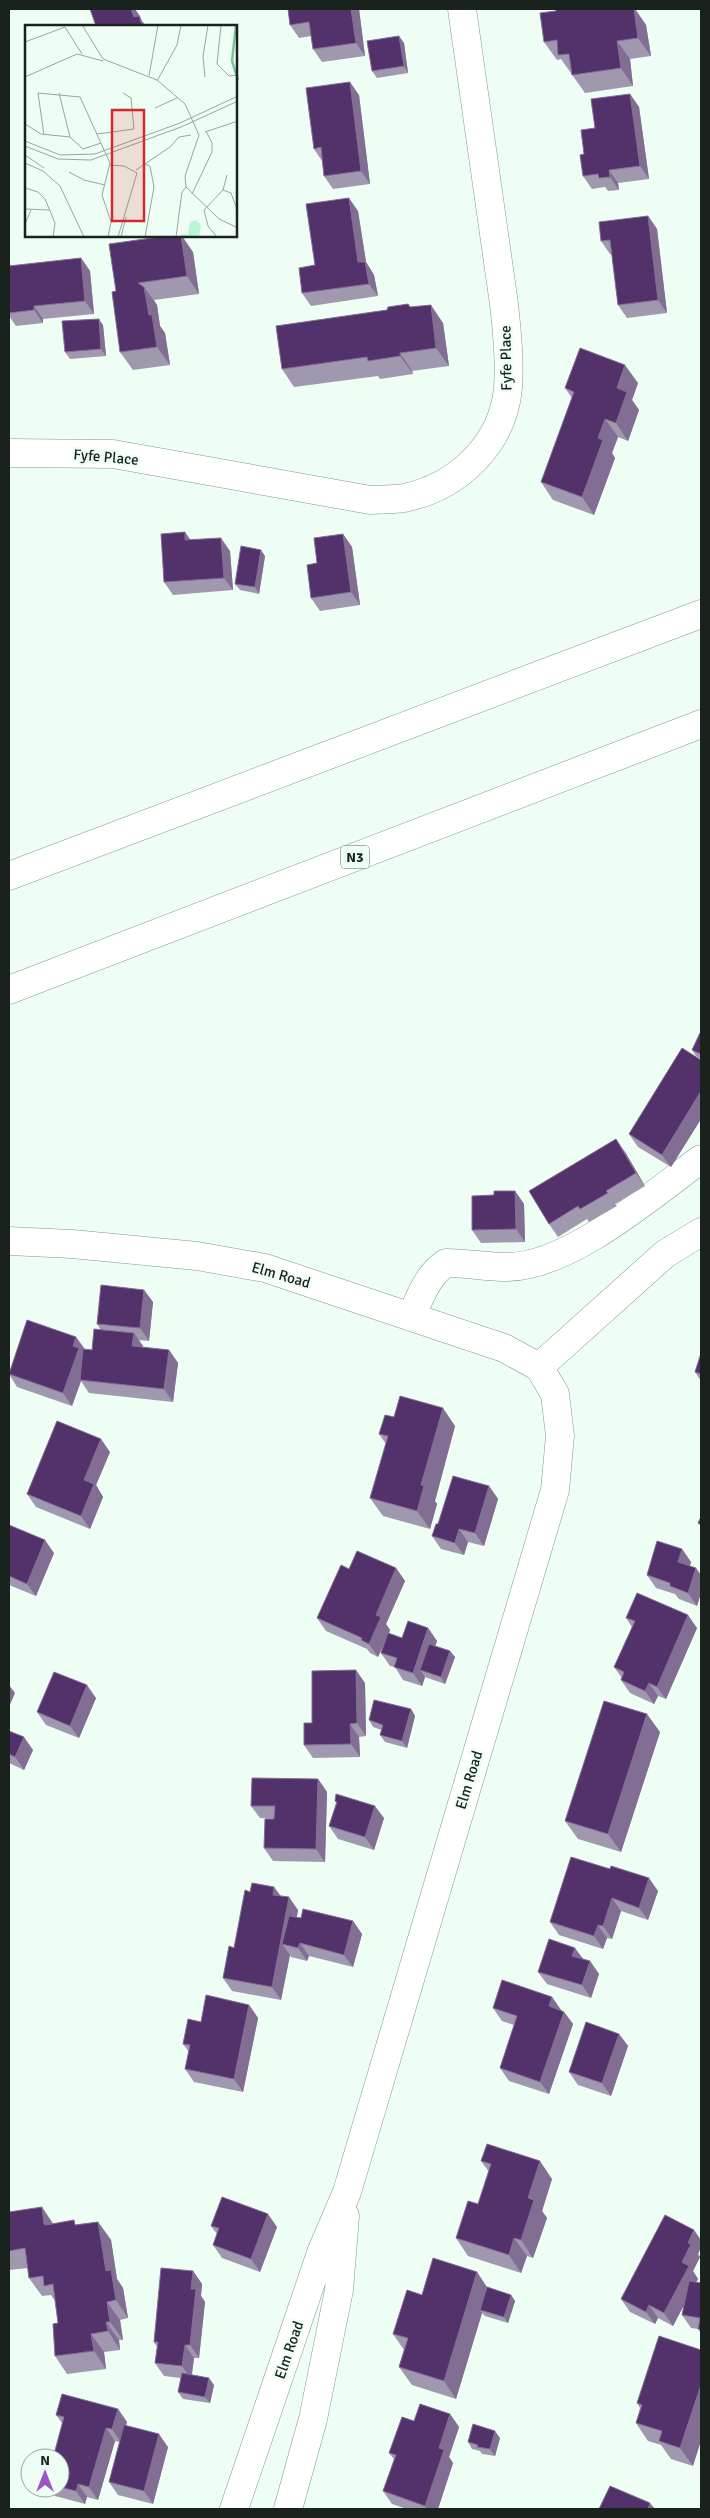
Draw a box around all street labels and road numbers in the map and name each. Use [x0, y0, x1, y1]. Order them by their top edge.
street label: Fyfe Place [496, 325, 516, 391]
street label: Fyfe Place [73, 445, 139, 469]
road number: N3 [341, 846, 369, 869]
street label: Elm Road [250, 1258, 312, 1292]
street label: Elm Road [452, 1749, 486, 1811]
street label: Elm Road [271, 2319, 307, 2381]

